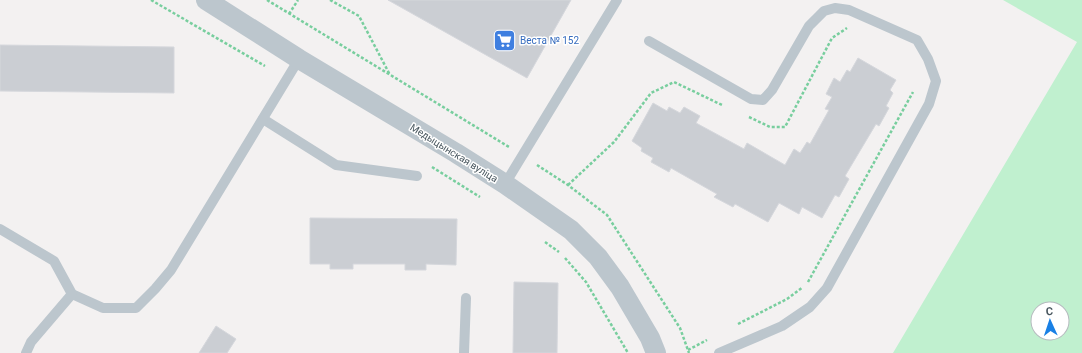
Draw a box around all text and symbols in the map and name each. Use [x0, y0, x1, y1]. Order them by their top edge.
supermarket icon: Веста № 152 [491, 27, 517, 53]
place label: Веста № 152 [520, 35, 579, 46]
street label: Медыцынская вуліца [408, 122, 500, 184]
north arrow [1030, 301, 1070, 341]
text: С [1046, 305, 1053, 318]

